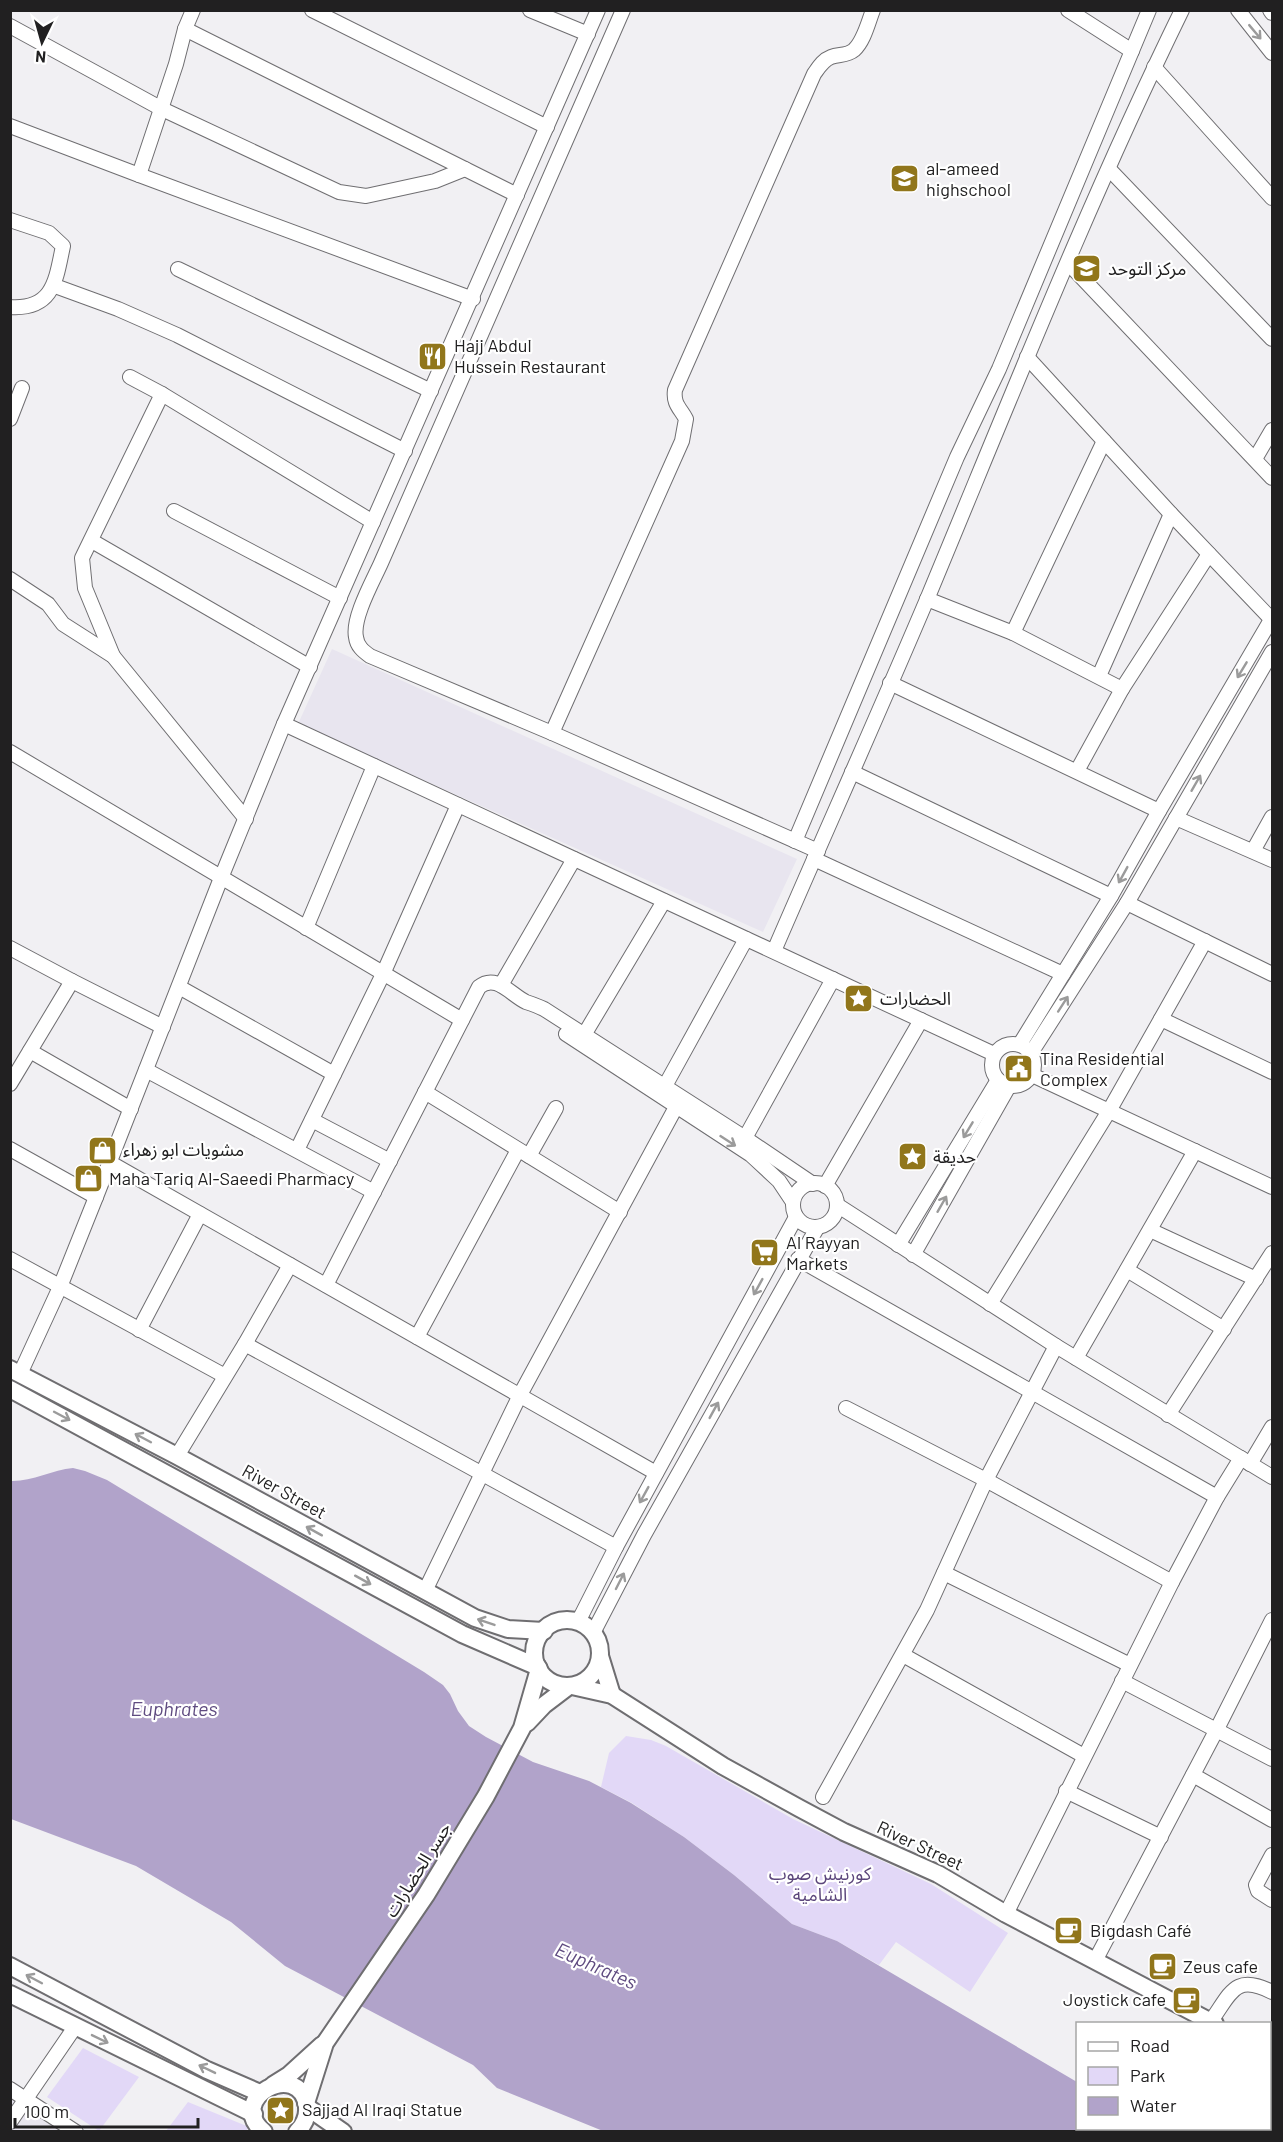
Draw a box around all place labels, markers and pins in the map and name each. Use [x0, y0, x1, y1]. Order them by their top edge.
place label: al-ameed highschool [926, 157, 1011, 200]
school or university icon: al-ameed highschool [889, 163, 921, 195]
school or university icon: مركز التوحد [1071, 253, 1103, 285]
place label: مركز التوحد [1108, 257, 1186, 280]
place label: Hajj Abdul Hussein Restaurant [454, 334, 606, 377]
restaurant icon: Hajj Abdul Hussein Restaurant [417, 340, 449, 372]
place icon: الحضارات [843, 983, 875, 1015]
place label: الحضارات [880, 987, 951, 1010]
place label: Tina Residential Complex [1040, 1047, 1164, 1090]
public building icon: Tina Residential Complex [1003, 1053, 1035, 1085]
shop icon: مشويات ابو زهراء [86, 1134, 118, 1166]
place label: مشويات ابو زهراء [123, 1138, 244, 1161]
place icon: حديقة [896, 1141, 928, 1173]
place label: حديقة [933, 1145, 976, 1167]
shop icon: Maha Tariq Al-Saeedi Pharmacy [72, 1163, 104, 1195]
place label: Maha Tariq Al-Saeedi Pharmacy [109, 1167, 354, 1189]
place label: Al Rayyan Markets [786, 1231, 860, 1274]
supermarket icon: Al Rayyan Markets [749, 1237, 781, 1269]
cafe icon: Bigdash Café [1053, 1915, 1085, 1947]
place label: Bigdash Café [1090, 1919, 1192, 1941]
cafe icon: Zeus cafe [1146, 1951, 1178, 1983]
place label: Zeus cafe [1183, 1955, 1258, 1977]
cafe icon: Joystick cafe [1171, 1984, 1203, 2016]
place label: Joystick cafe [1063, 1988, 1166, 2010]
place icon: Sajjad Al Iraqi Statue [265, 2094, 297, 2126]
place label: Sajjad Al Iraqi Statue [302, 2098, 462, 2120]

